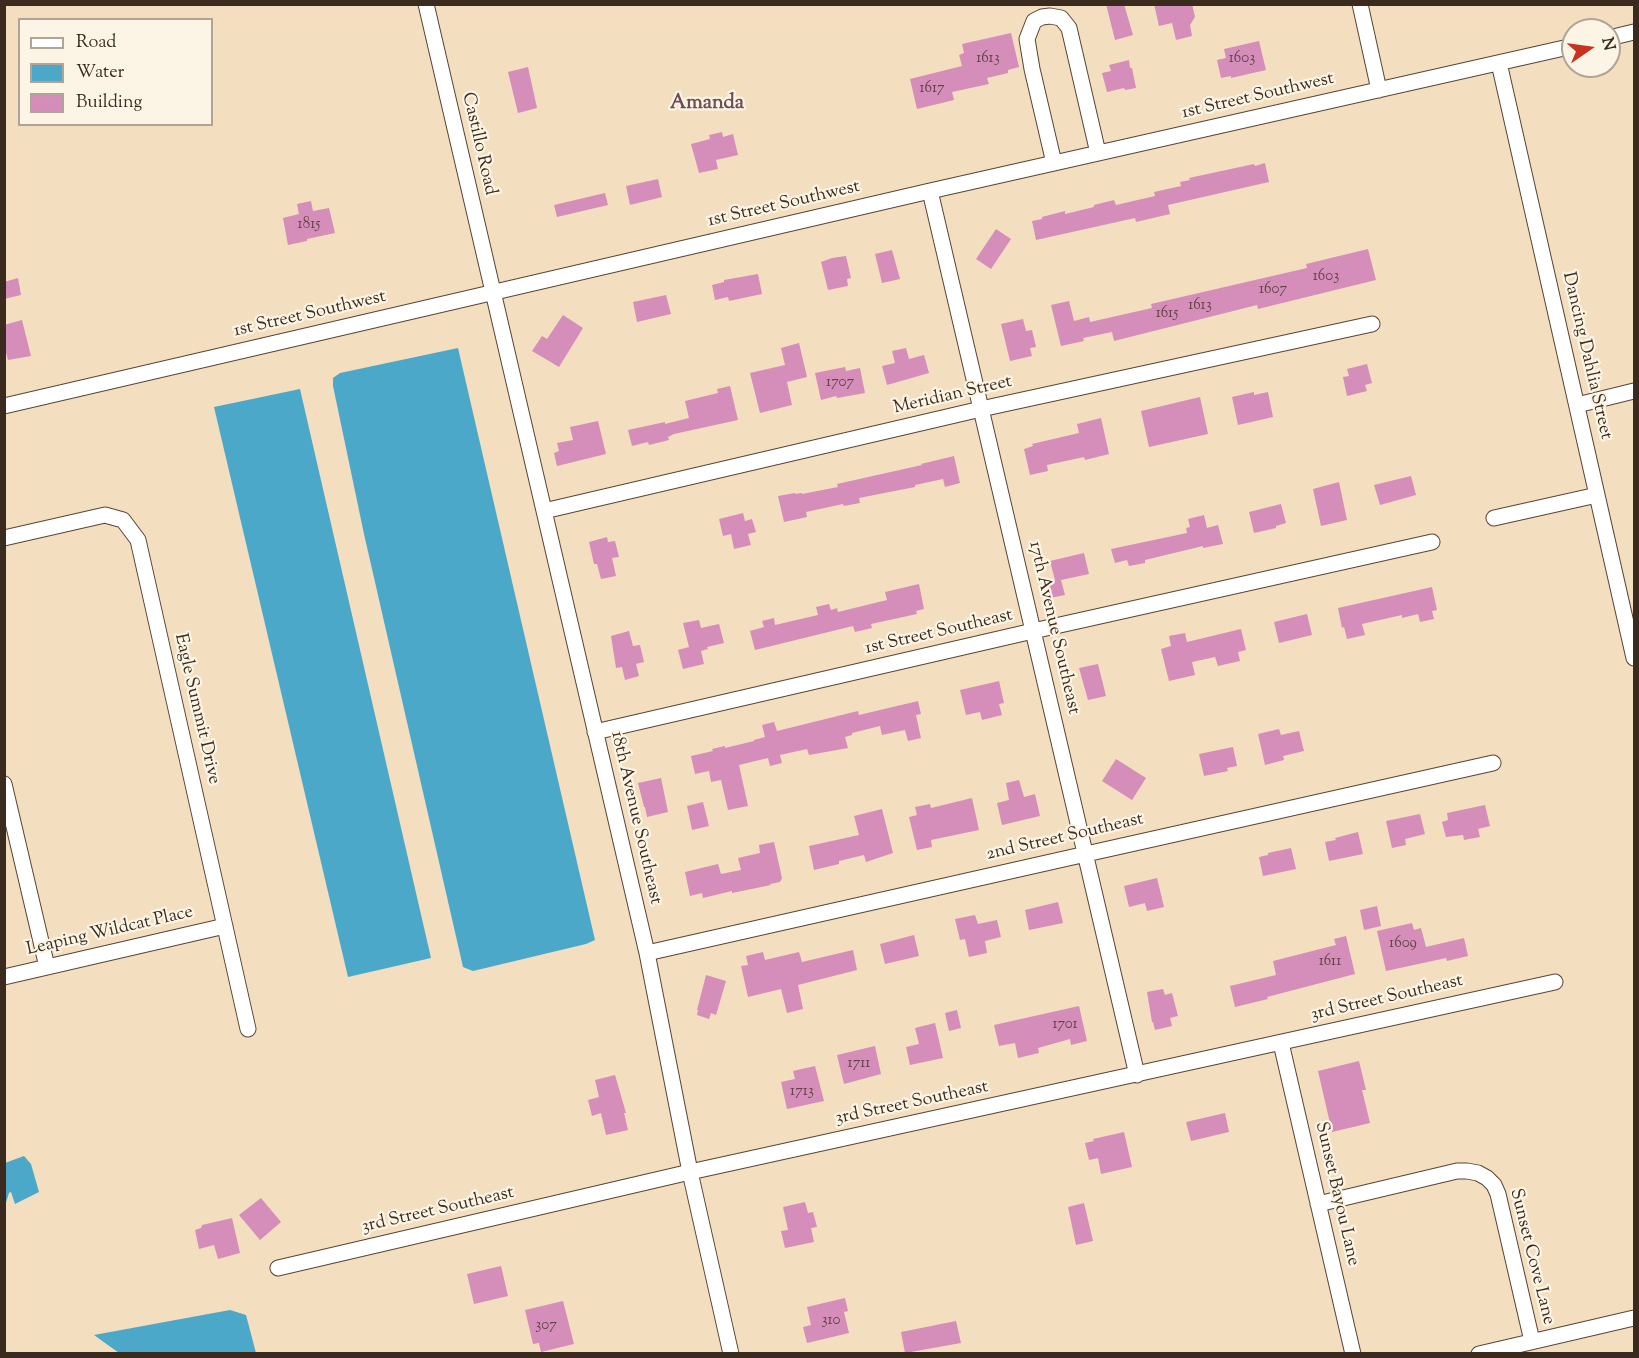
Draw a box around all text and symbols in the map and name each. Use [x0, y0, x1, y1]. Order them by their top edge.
legend [18, 18, 213, 126]
north arrow [1561, 18, 1621, 78]
text: Road [76, 30, 116, 56]
text: N [1594, 35, 1620, 53]
house number: 1613 [976, 50, 1000, 68]
house number: 1603 [1229, 50, 1255, 68]
text: Water [76, 60, 124, 86]
street label: 1st Street Southwest [1180, 69, 1336, 125]
house number: 1617 [919, 80, 945, 98]
text: Building [76, 90, 142, 116]
street label: Castillo Road [456, 90, 500, 198]
district label: Amanda [670, 93, 744, 117]
street label: 1st Street Southwest [706, 177, 862, 233]
house number: 1815 [298, 216, 320, 234]
house number: 1603 [1313, 268, 1339, 286]
street label: Dancing Dahlia Street [1556, 270, 1616, 442]
house number: 1607 [1259, 281, 1287, 299]
street label: 1st Street Southwest [232, 287, 388, 343]
house number: 1613 [1188, 297, 1212, 315]
house number: 1615 [1156, 305, 1178, 323]
street label: Meridian Street [892, 372, 1014, 420]
house number: 1707 [826, 374, 854, 392]
street label: 17th Avenue Southeast [1023, 539, 1083, 717]
street label: 1st Street Southeast [863, 606, 1015, 660]
street label: Eagle Summit Drive [168, 632, 224, 786]
street label: 18th Avenue Southeast [605, 729, 665, 907]
street label: 2nd Street Southeast [984, 809, 1146, 867]
street label: Leaping Wildcat Place [25, 902, 195, 962]
house number: 1609 [1389, 935, 1417, 953]
house number: 1611 [1319, 953, 1341, 971]
street label: 3rd Street Southeast [1309, 971, 1465, 1027]
house number: 1701 [1052, 1016, 1078, 1034]
house number: 1711 [848, 1055, 870, 1073]
street label: 3rd Street Southeast [834, 1077, 990, 1131]
house number: 1713 [790, 1083, 814, 1101]
street label: Sunset Bayou Lane [1309, 1120, 1363, 1268]
street label: 3rd Street Southeast [360, 1183, 516, 1239]
street label: Sunset Cove Lane [1504, 1187, 1558, 1327]
house number: 310 [822, 1312, 840, 1330]
house number: 307 [535, 1317, 557, 1335]

